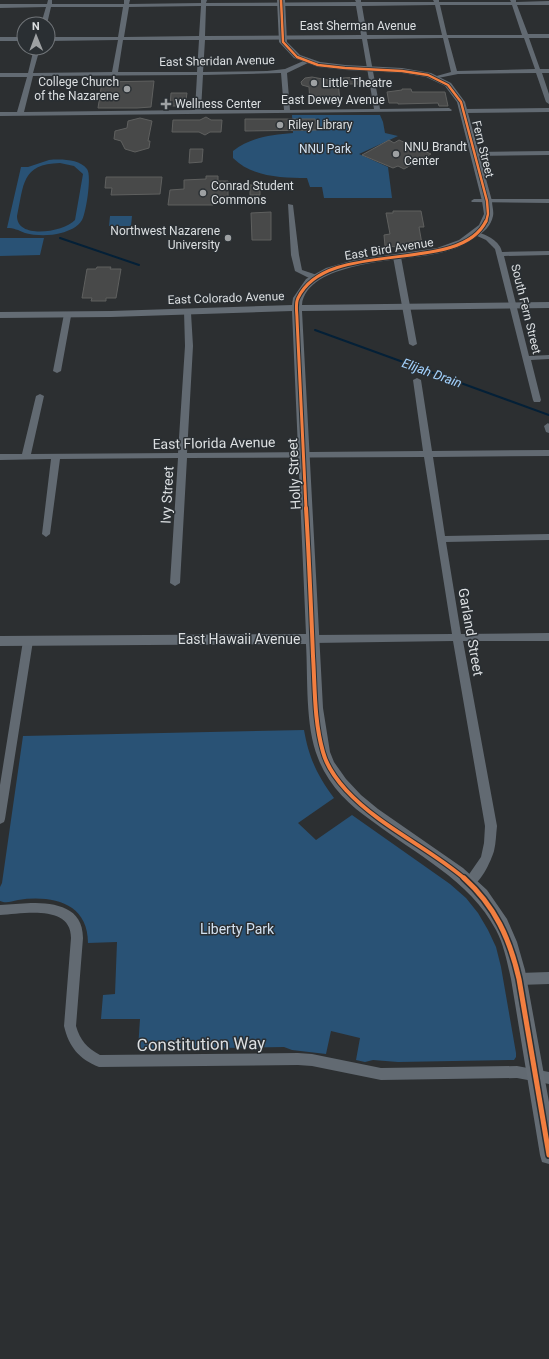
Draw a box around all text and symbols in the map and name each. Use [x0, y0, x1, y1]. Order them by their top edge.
north arrow [16, 16, 56, 56]
street label: East Sherman Avenue [300, 19, 416, 33]
text: N [32, 20, 40, 33]
street label: East Sheridan Avenue [159, 53, 275, 69]
place label: College Church of the Nazarene [34, 75, 119, 103]
place label: Little Theatre [322, 76, 392, 90]
marker: Little Theatre [309, 78, 319, 88]
marker: College Church of the Nazarene [122, 84, 132, 94]
street label: East Dewey Avenue [281, 93, 385, 107]
place label: Wellness Center [175, 97, 261, 111]
marker: Wellness Center [160, 98, 172, 110]
place label: Riley Library [288, 118, 353, 132]
street label: Fern Street [469, 119, 497, 179]
marker: Riley Library [275, 120, 285, 130]
place label: NNU Brandt Center [404, 140, 467, 168]
park label: NNU Park [299, 142, 352, 156]
marker: NNU Brandt Center [391, 149, 401, 159]
place label: Conrad Student Commons [211, 179, 294, 207]
marker: Conrad Student Commons [198, 188, 208, 198]
place label: Northwest Nazarene University [110, 224, 220, 252]
marker: Northwest Nazarene University [223, 233, 233, 243]
street label: East Bird Avenue [344, 235, 434, 263]
street label: South Fern Street [508, 263, 544, 356]
street label: East Colorado Avenue [167, 289, 285, 307]
water label: Elijah Drain [400, 355, 464, 391]
street label: East Florida Avenue [152, 434, 276, 452]
street label: Holly Street [284, 437, 304, 510]
street label: Ivy Street [158, 465, 177, 524]
street label: Garland Street [455, 587, 487, 678]
street label: East Hawaii Avenue [178, 631, 300, 647]
park label: Liberty Park [200, 921, 275, 937]
street label: Constitution Way [137, 1033, 265, 1055]

